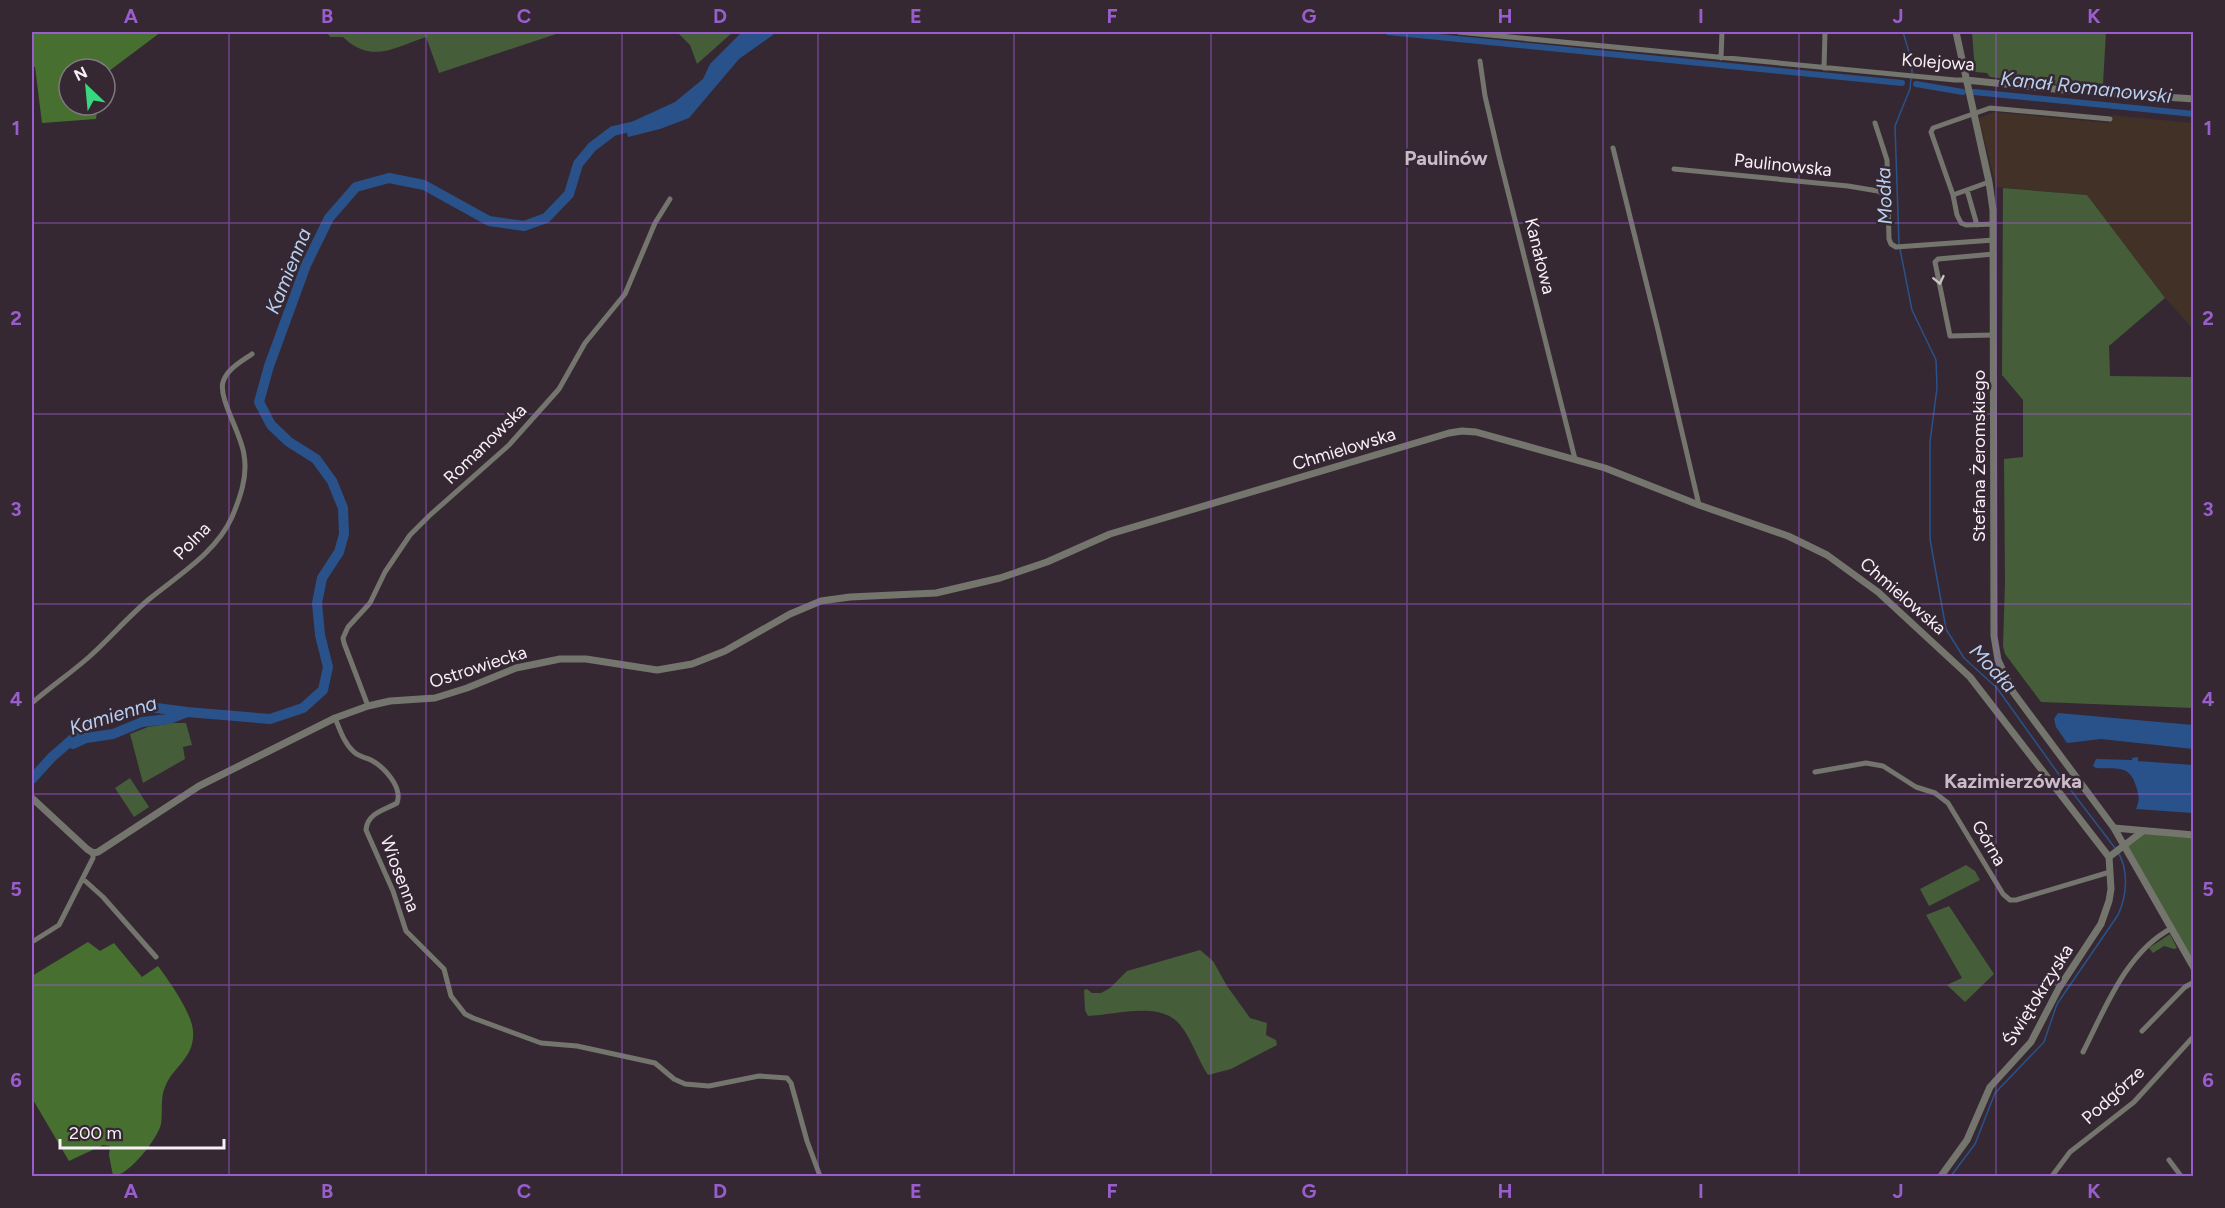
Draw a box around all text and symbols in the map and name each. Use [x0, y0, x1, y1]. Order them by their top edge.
text: A [124, 4, 139, 28]
text: B [321, 4, 333, 28]
text: C [517, 4, 531, 28]
text: D [713, 4, 727, 28]
text: E [910, 4, 922, 28]
text: F [1106, 4, 1118, 28]
text: G [1302, 4, 1317, 28]
text: H [1498, 4, 1513, 28]
text: I [1698, 4, 1704, 28]
text: J [1892, 4, 1904, 28]
text: K [2087, 4, 2101, 28]
street label: Kolejowa [1901, 48, 1975, 76]
north arrow [57, 57, 117, 117]
text: N [71, 63, 90, 85]
water label: Kanał Romanowski [1999, 66, 2173, 108]
text: 1 [12, 116, 20, 140]
text: 1 [2204, 116, 2212, 140]
district label: Paulinów [1404, 146, 1488, 170]
street label: Paulinowska [1733, 149, 1833, 181]
water label: Modła [1871, 167, 1897, 225]
street label: Kanałowa [1520, 216, 1560, 296]
water label: Kamienna [260, 224, 316, 317]
one-way arrow [1932, 275, 1945, 285]
text: 2 [10, 306, 22, 330]
text: 2 [2202, 306, 2214, 330]
street label: Stefana Żeromskiego [1968, 370, 1990, 542]
street label: Romanowska [439, 399, 531, 489]
street label: Chmielowska [1290, 423, 1398, 475]
text: 3 [10, 497, 22, 521]
text: 3 [2202, 497, 2214, 521]
street label: Polna [169, 518, 215, 564]
street label: Chmielowska [1856, 553, 1950, 639]
water label: Modła [1965, 639, 2022, 697]
street label: Ostrowiecka [427, 641, 529, 693]
text: 4 [10, 687, 23, 711]
text: 4 [2202, 687, 2215, 711]
water label: Kamienna [66, 690, 160, 740]
district label: Kazimierzówka [1944, 769, 2082, 793]
street label: Górna [1967, 816, 2011, 870]
street label: Wiosenna [376, 833, 424, 915]
text: 5 [10, 877, 22, 901]
text: 5 [2202, 877, 2214, 901]
street label: Świętokrzyska [1998, 940, 2078, 1050]
street label: Podgórze [2077, 1061, 2149, 1129]
text: 6 [10, 1068, 22, 1092]
text: 6 [2202, 1068, 2214, 1092]
scale bar [60, 1112, 224, 1150]
text: 200 m [69, 1122, 122, 1144]
text: A [124, 1179, 139, 1203]
text: B [321, 1179, 333, 1203]
text: C [517, 1179, 531, 1203]
text: D [713, 1179, 727, 1203]
text: E [910, 1179, 922, 1203]
text: F [1106, 1179, 1118, 1203]
text: G [1302, 1179, 1317, 1203]
text: H [1498, 1179, 1513, 1203]
text: I [1698, 1179, 1704, 1203]
text: J [1892, 1179, 1904, 1203]
text: K [2087, 1179, 2101, 1203]

